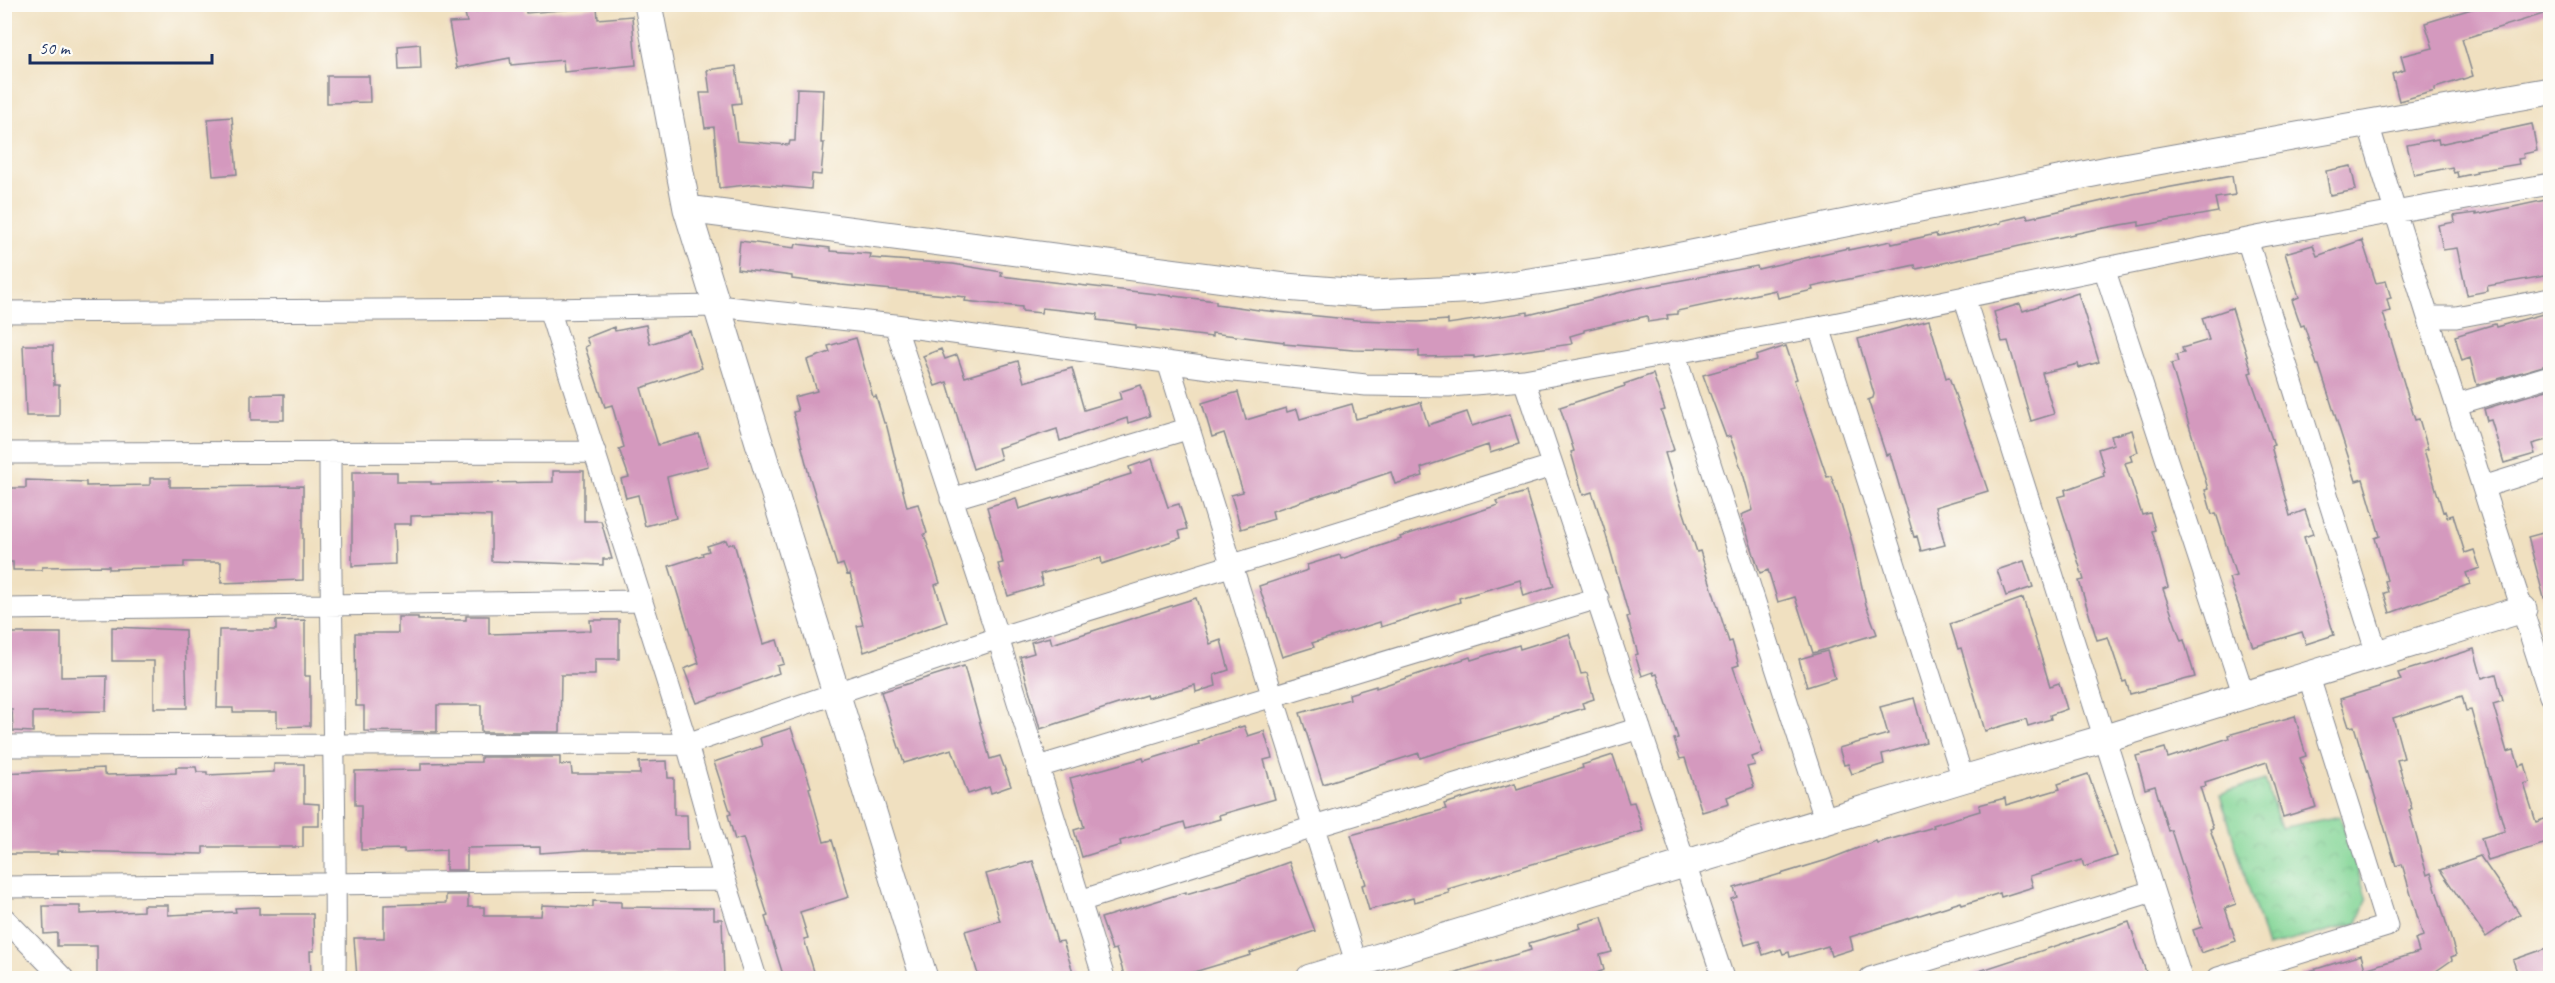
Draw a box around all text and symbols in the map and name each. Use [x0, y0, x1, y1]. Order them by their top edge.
scale bar [30, 27, 212, 65]
text: 50 m [39, 37, 72, 59]

